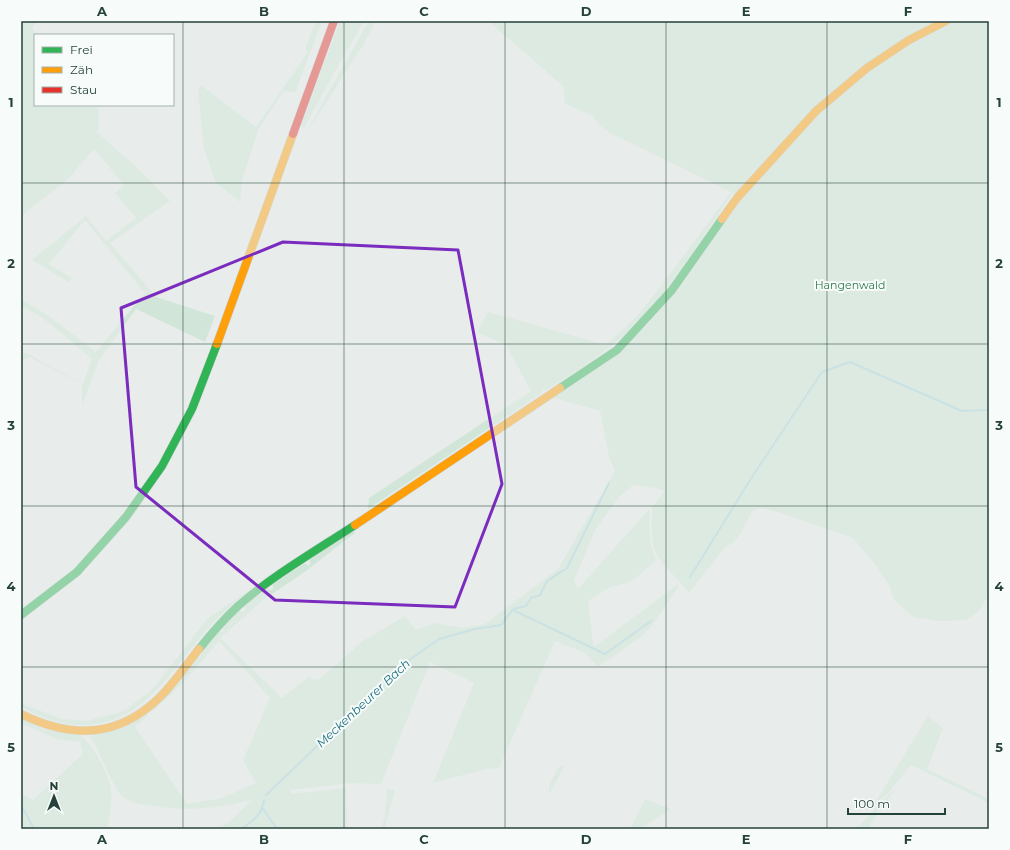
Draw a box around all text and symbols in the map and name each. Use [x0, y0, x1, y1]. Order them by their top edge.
text: A [96, 3, 108, 19]
text: B [259, 3, 269, 19]
text: C [419, 3, 429, 19]
text: D [581, 3, 592, 19]
text: E [742, 3, 751, 19]
text: F [904, 3, 912, 19]
legend [34, 34, 174, 106]
text: Frei [70, 42, 93, 57]
text: Zäh [70, 62, 93, 77]
text: Stau [70, 82, 97, 97]
text: 1 [8, 94, 14, 110]
text: 1 [996, 94, 1002, 110]
text: 2 [7, 255, 15, 271]
text: 2 [995, 255, 1003, 271]
park label: Hangenwald [815, 278, 885, 292]
text: 3 [6, 417, 15, 433]
text: 3 [994, 417, 1003, 433]
text: 4 [7, 578, 16, 594]
text: 4 [995, 578, 1004, 594]
water label: Meckenbeurer Bach [313, 656, 413, 750]
text: 5 [7, 739, 15, 755]
text: 5 [995, 739, 1003, 755]
north arrow [34, 776, 74, 816]
text: N [50, 779, 58, 793]
scale bar [848, 790, 945, 816]
text: 100 m [854, 796, 890, 811]
text: A [96, 831, 108, 847]
text: B [259, 831, 269, 847]
text: C [419, 831, 429, 847]
text: D [581, 831, 592, 847]
text: E [742, 831, 751, 847]
text: F [904, 831, 912, 847]

